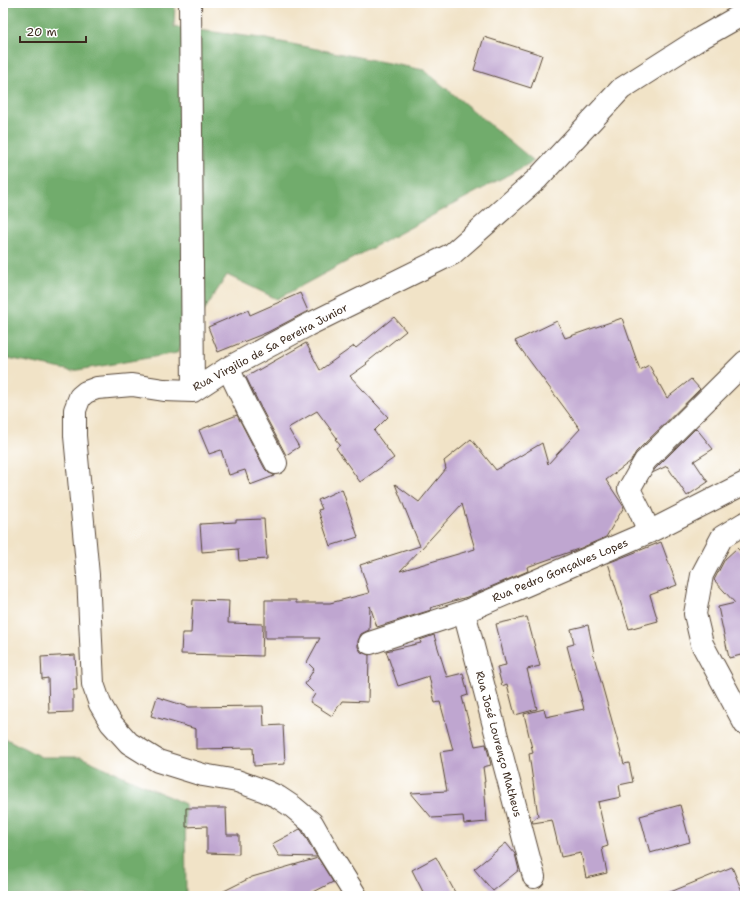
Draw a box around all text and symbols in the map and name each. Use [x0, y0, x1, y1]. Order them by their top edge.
scale bar [20, 18, 86, 44]
text: 20 m [26, 24, 57, 40]
street label: Rua Virgilio de Sa Pereira Junior [190, 300, 350, 395]
street label: Rua Pedro Gonçalves Lopes [490, 535, 630, 606]
street label: Rua José Lourenço Matheus [472, 669, 525, 819]

